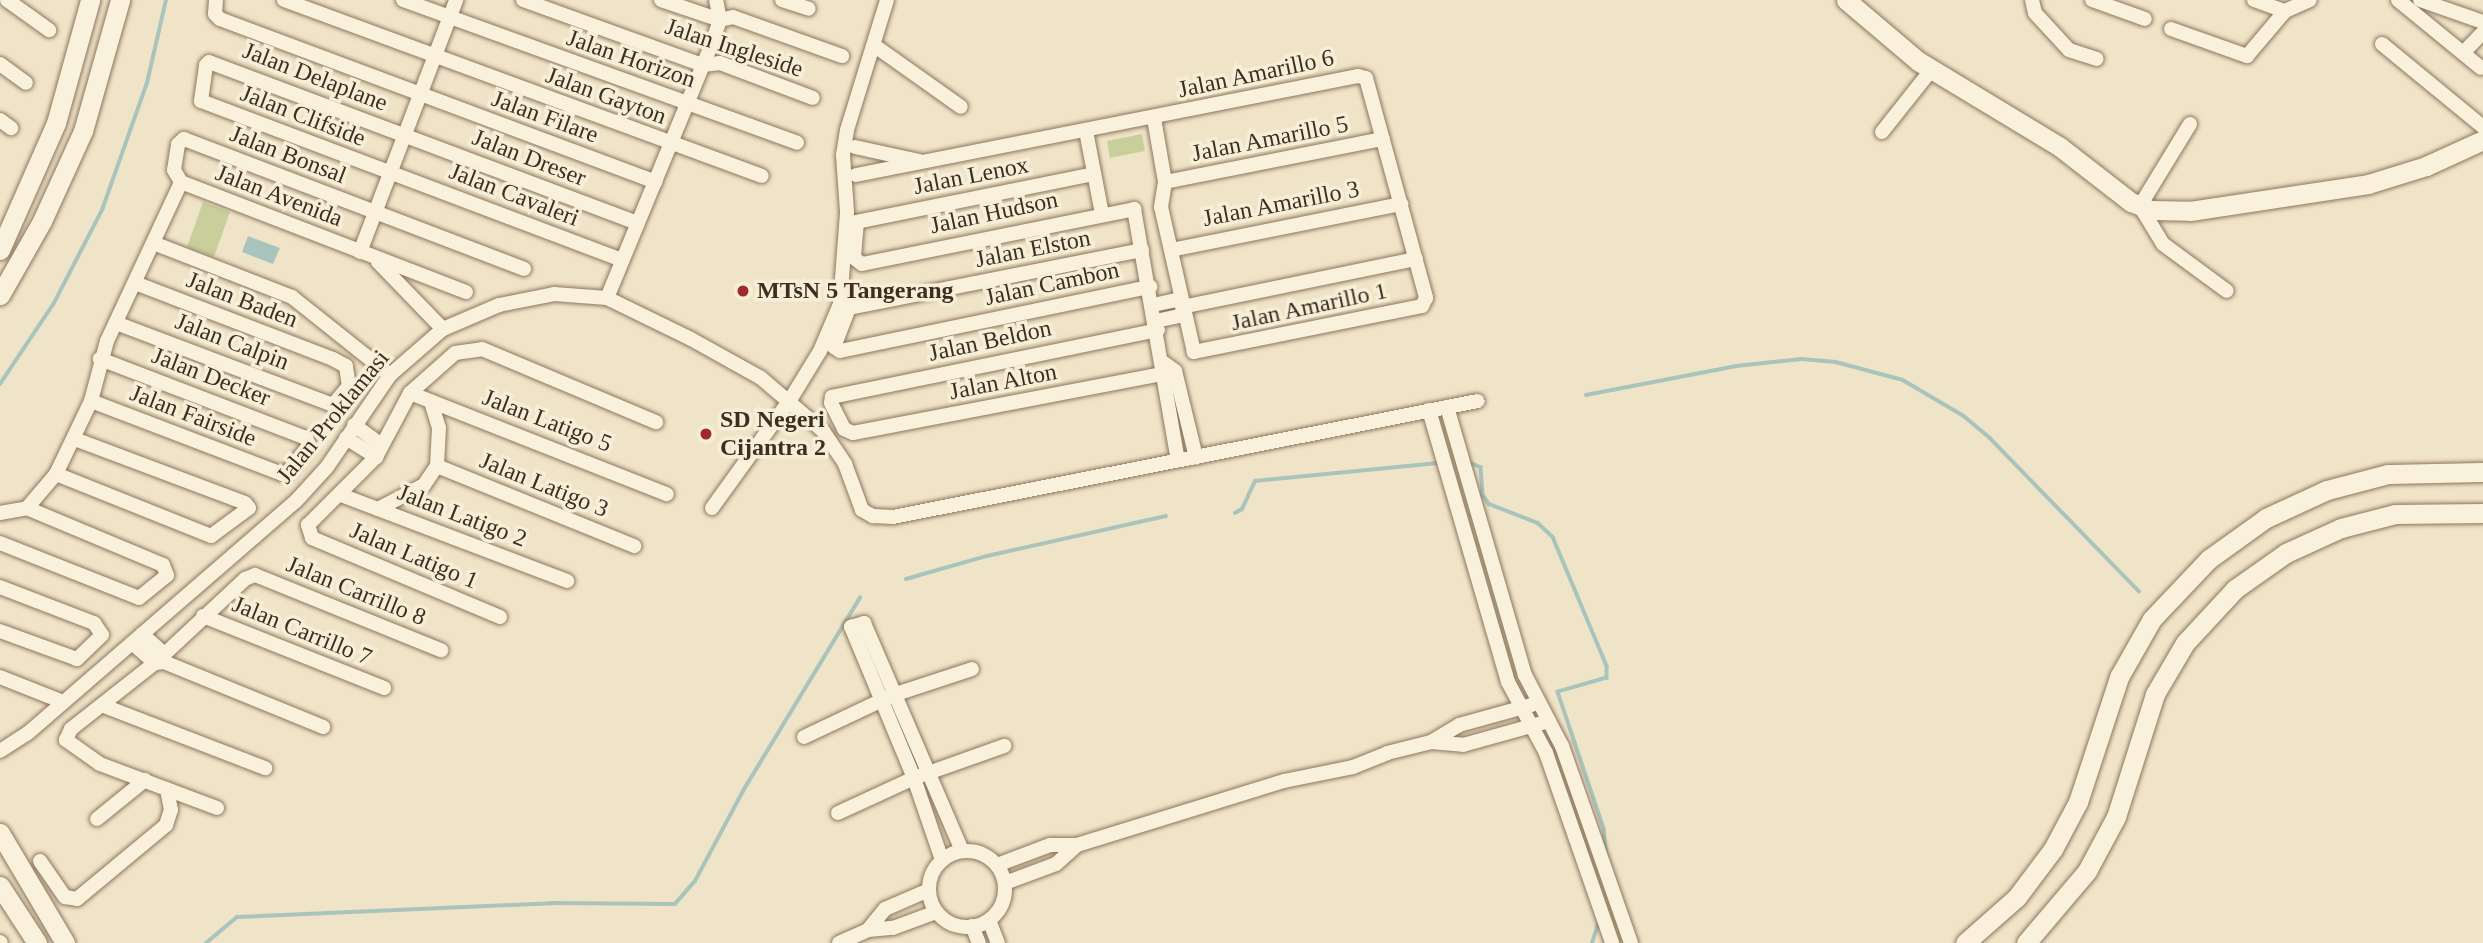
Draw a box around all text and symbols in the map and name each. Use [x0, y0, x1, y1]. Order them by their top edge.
street label: Jalan Ingleside [661, 12, 807, 84]
street label: Jalan Horizon [563, 24, 699, 94]
street label: Jalan Delaplane [239, 36, 391, 118]
street label: Jalan Amarillo 6 [1175, 43, 1337, 105]
street label: Jalan Gayton [542, 61, 670, 131]
street label: Jalan Clifside [237, 79, 369, 153]
street label: Jalan Filare [488, 84, 602, 150]
street label: Jalan Amarillo 5 [1189, 110, 1351, 168]
street label: Jalan Bonsal [226, 120, 350, 190]
street label: Jalan Dreser [468, 123, 590, 193]
street label: Jalan Lenox [911, 151, 1031, 201]
street label: Jalan Cavaleri [445, 157, 583, 233]
street label: Jalan Avenida [211, 158, 347, 234]
street label: Jalan Amarillo 3 [1200, 175, 1362, 233]
street label: Jalan Hudson [927, 185, 1061, 241]
street label: Jalan Elston [973, 224, 1093, 274]
street label: Jalan Cambon [982, 256, 1122, 312]
street label: Jalan Baden [182, 266, 302, 334]
street label: Jalan Amarillo 1 [1228, 276, 1390, 338]
place label: MTsN 5 Tangerang [757, 277, 954, 305]
marker: MTsN 5 Tangerang [735, 283, 751, 299]
street label: Jalan Calpin [171, 307, 293, 377]
street label: Jalan Beldon [926, 314, 1054, 368]
street label: Jalan Decker [148, 341, 274, 413]
street label: Jalan Proklamasi [270, 344, 396, 490]
street label: Jalan Alton [946, 357, 1060, 407]
street label: Jalan Fairside [126, 379, 260, 453]
street label: Jalan Latigo 5 [478, 383, 616, 459]
place label: SD Negeri Cijantra 2 [720, 406, 826, 462]
marker: SD Negeri Cijantra 2 [698, 426, 714, 442]
street label: Jalan Latigo 3 [476, 446, 612, 524]
street label: Jalan Latigo 2 [393, 478, 531, 554]
street label: Jalan Latigo 1 [346, 516, 482, 596]
street label: Jalan Carrillo 8 [282, 550, 430, 632]
street label: Jalan Carrillo 7 [228, 590, 376, 672]

